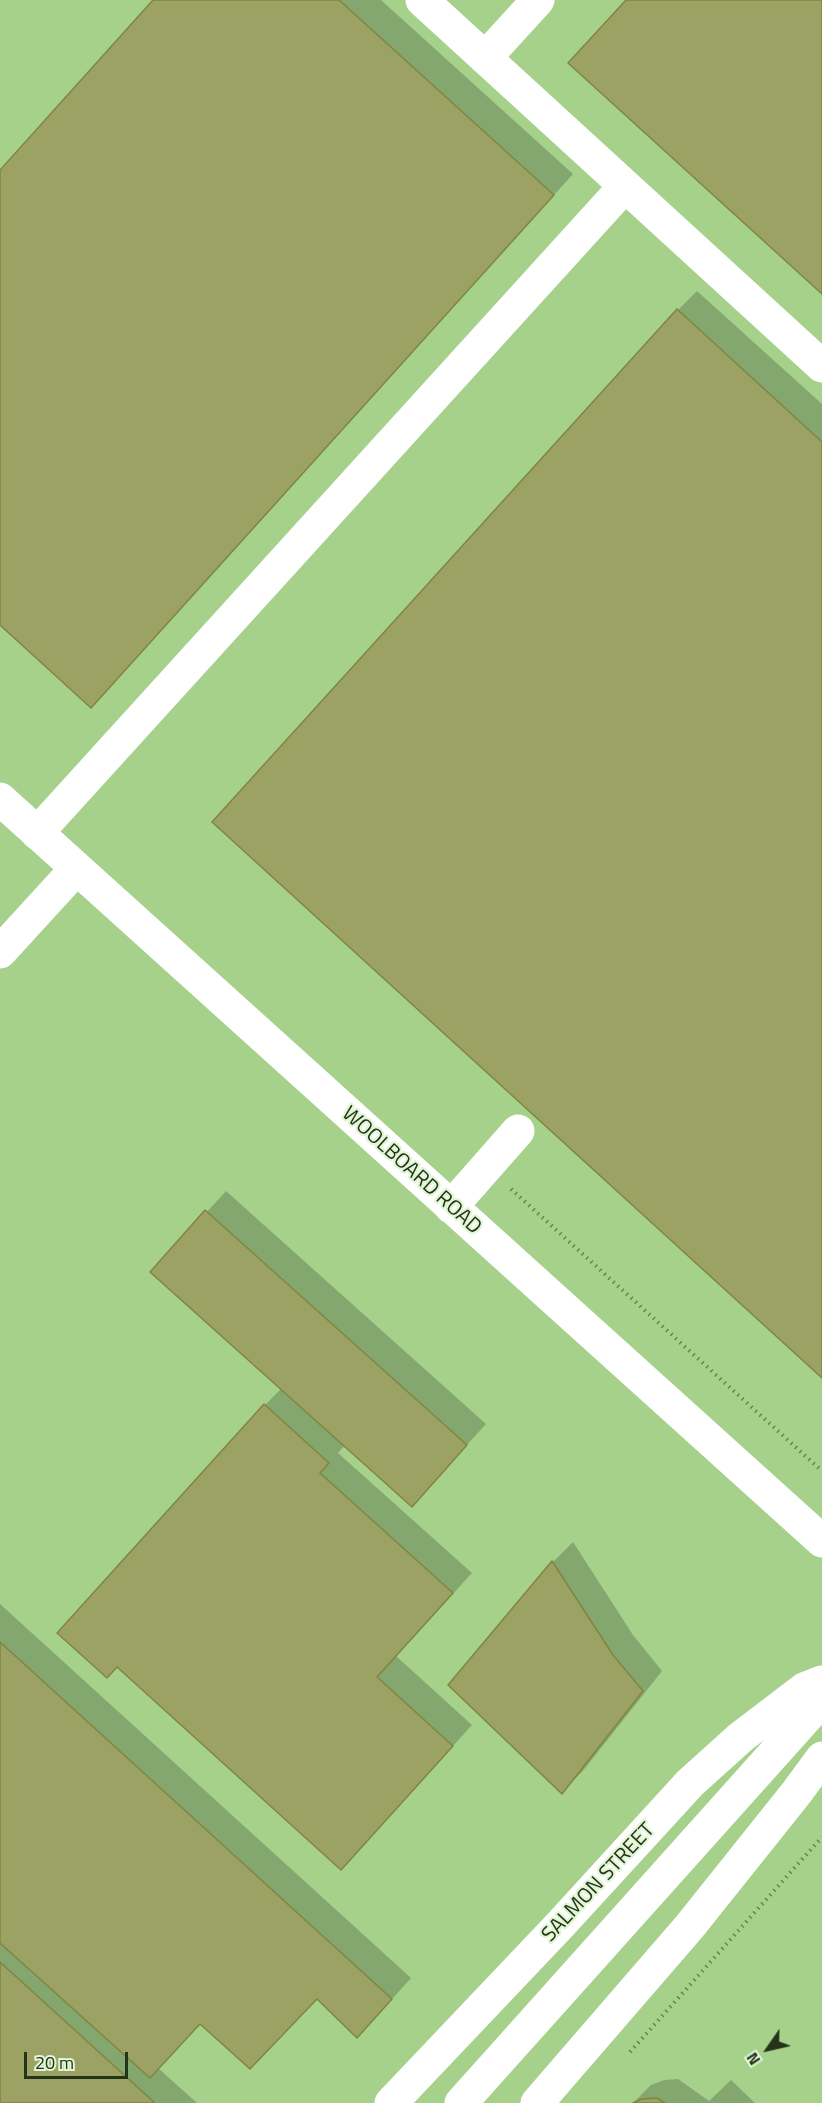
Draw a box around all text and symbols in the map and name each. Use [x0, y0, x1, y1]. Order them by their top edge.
street label: WOOLBOARD ROAD [336, 1102, 486, 1240]
street label: SALMON STREET [537, 1818, 661, 1948]
north arrow [738, 2019, 798, 2079]
scale bar [27, 2040, 130, 2078]
text: N [740, 2048, 766, 2070]
text: 20 m [35, 2049, 74, 2076]

